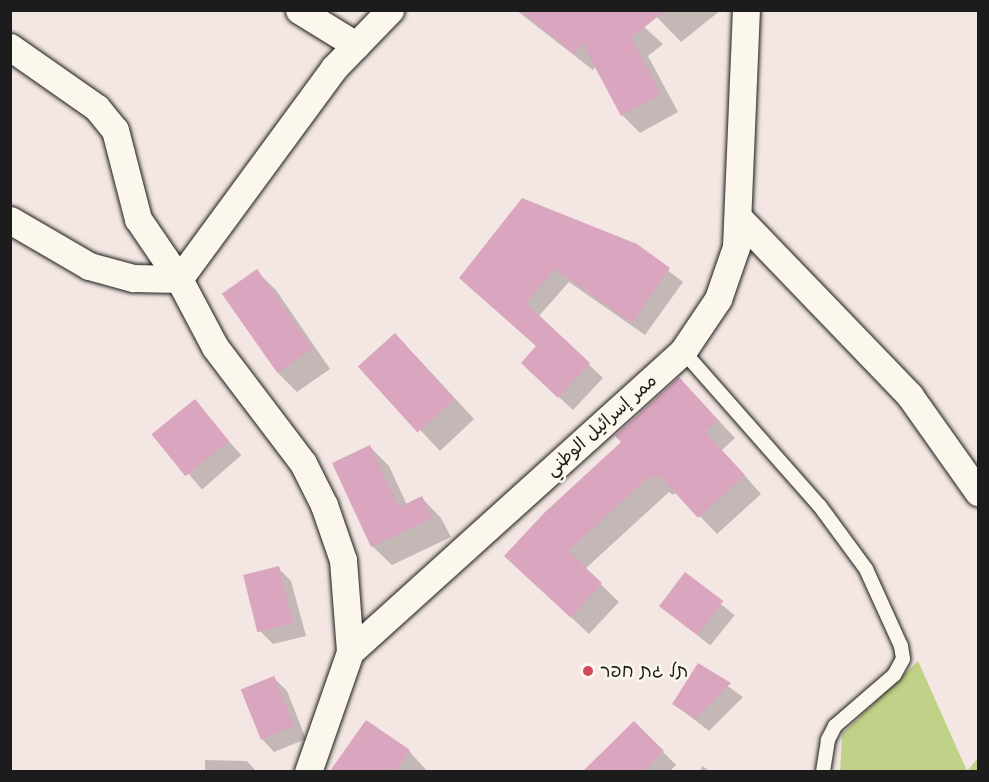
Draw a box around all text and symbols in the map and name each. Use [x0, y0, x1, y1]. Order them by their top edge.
street label: ممر إسرائيل الوطني [541, 369, 661, 481]
place label: תל גת חפר [600, 660, 688, 682]
marker: תל גת חפר [581, 664, 595, 678]

